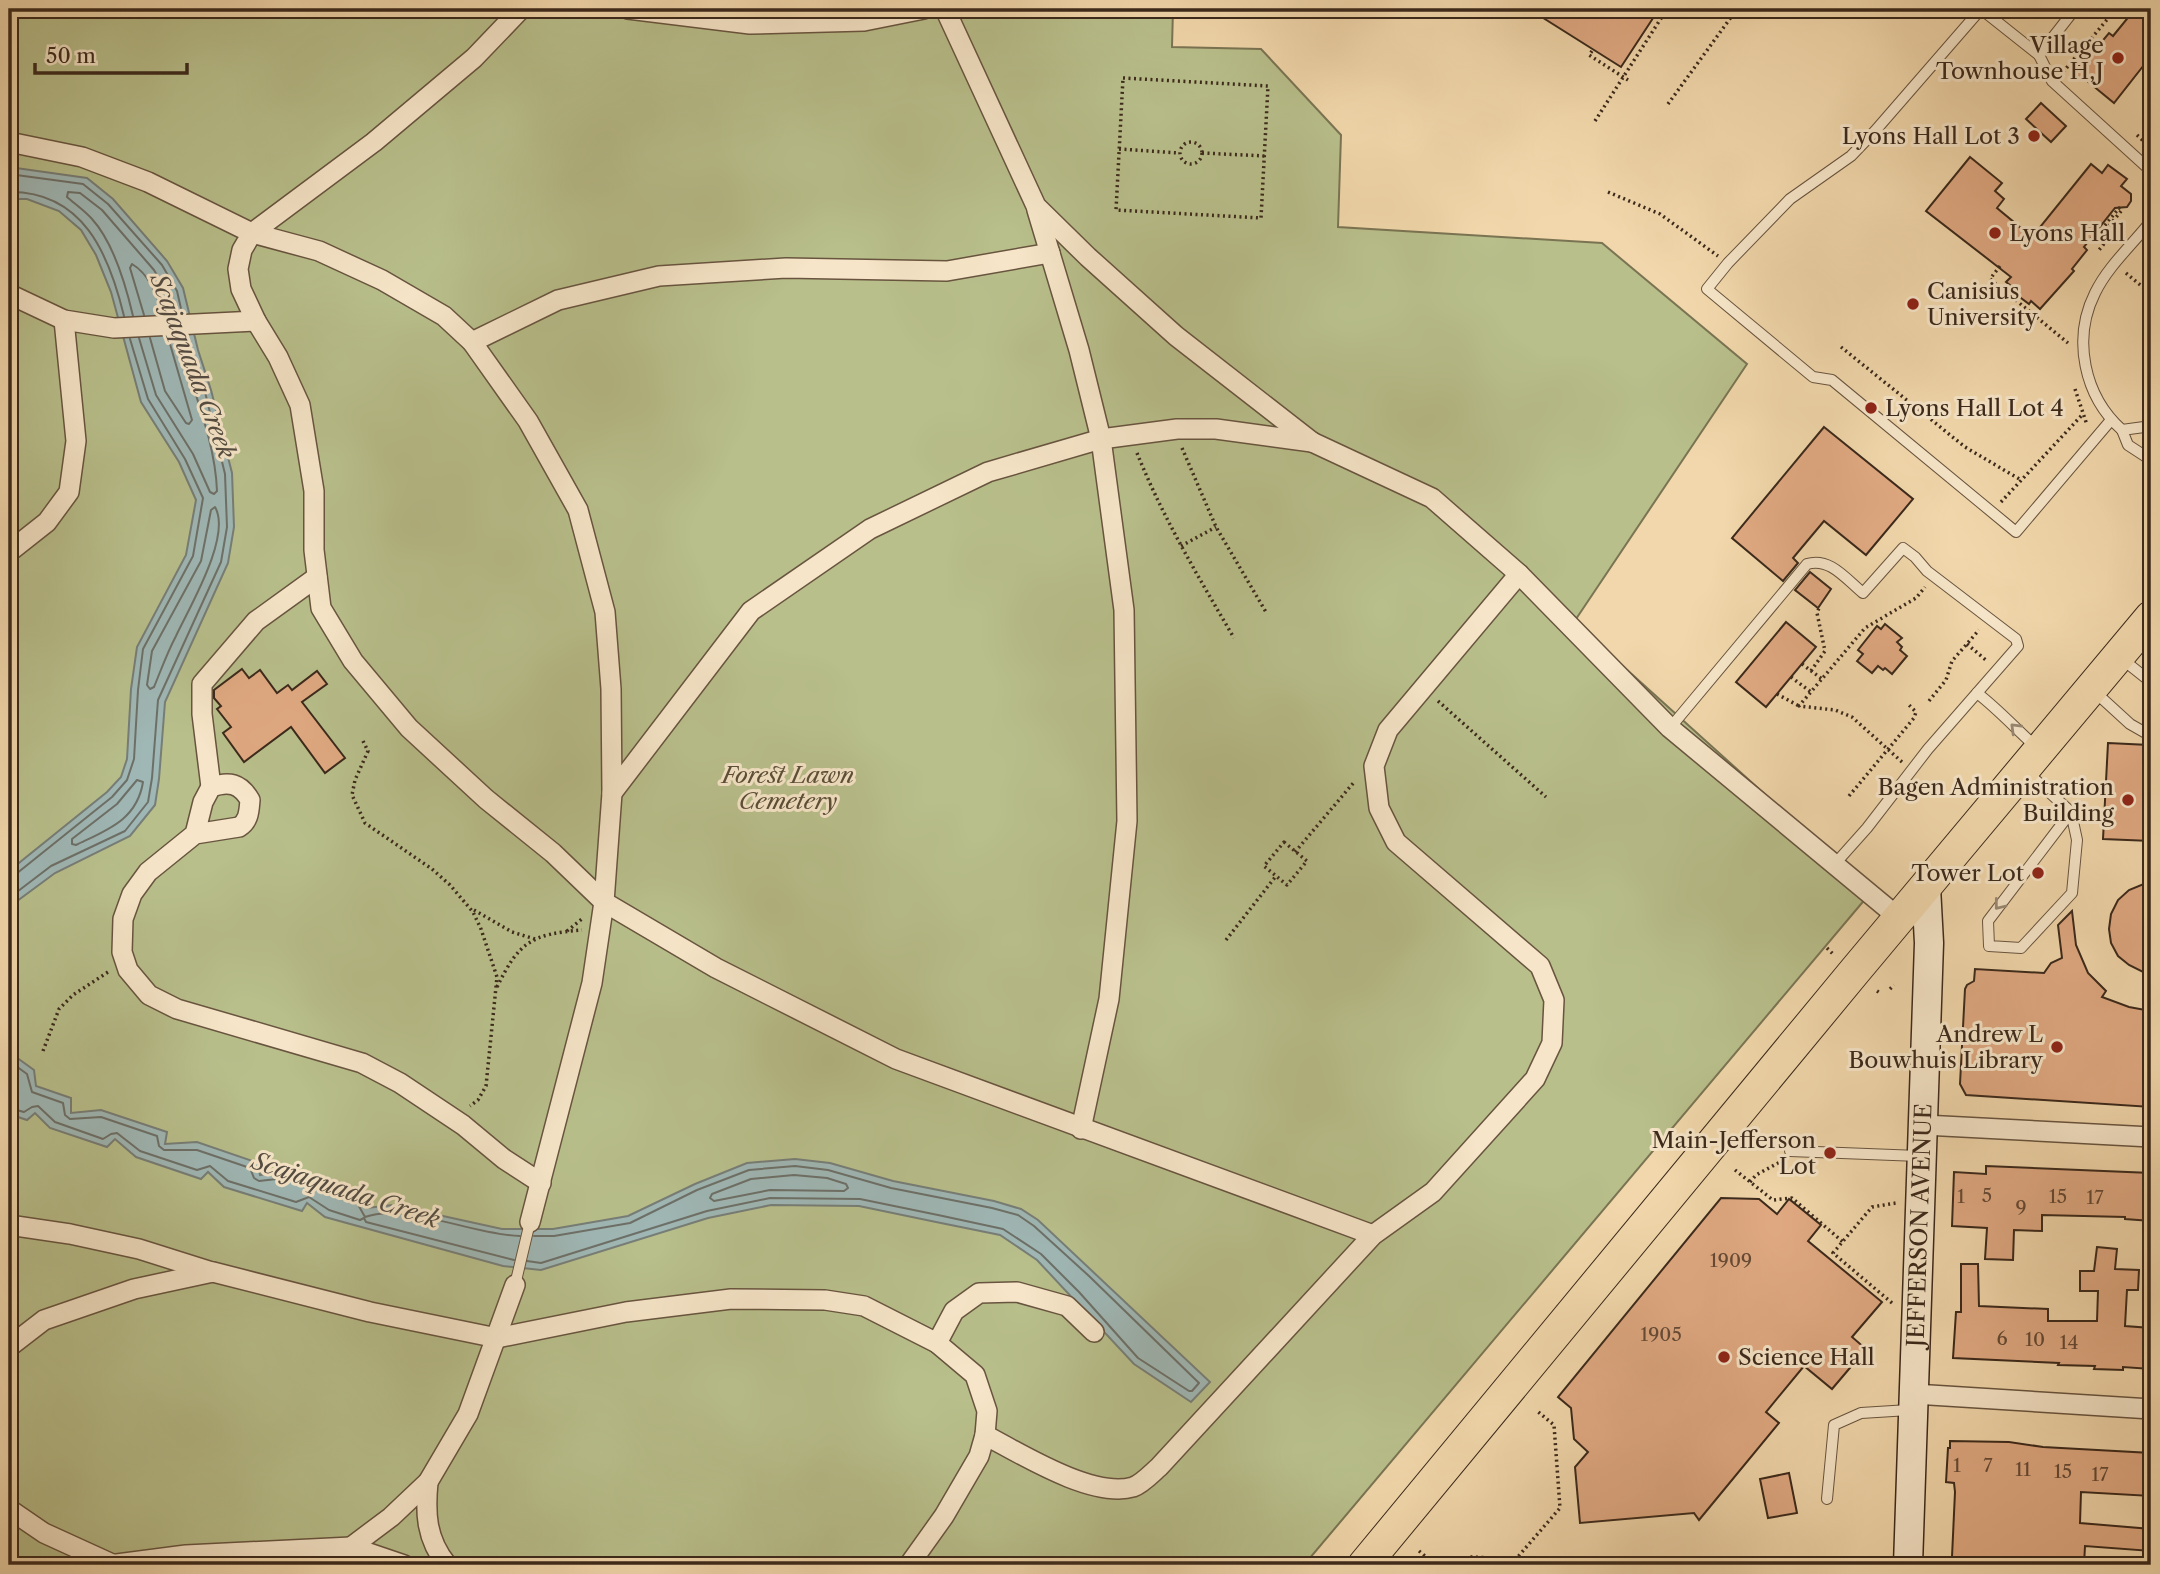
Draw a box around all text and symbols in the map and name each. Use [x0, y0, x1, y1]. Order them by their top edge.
place label: Village Townhouse H,J [1936, 31, 2104, 85]
scale bar [35, 32, 187, 76]
text: 50 m [46, 43, 96, 68]
marker: Village Townhouse H,J [2110, 50, 2126, 66]
place label: Lyons Hall Lot 3 [1842, 122, 2020, 150]
marker: Lyons Hall Lot 3 [2026, 128, 2042, 144]
place label: Lyons Hall [2009, 219, 2125, 247]
marker: Lyons Hall [1987, 225, 2003, 241]
water label: Scajaquada Creek [144, 268, 242, 463]
place label: Canisius University [1927, 277, 2038, 331]
marker: Canisius University [1905, 296, 1921, 312]
place label: Lyons Hall Lot 4 [1885, 394, 2064, 422]
marker: Lyons Hall Lot 4 [1863, 400, 1879, 416]
one-way arrow [2010, 723, 2023, 736]
park label: Forest Lawn Cemetery [720, 761, 854, 815]
place label: Bagen Administration Building [1877, 773, 2115, 827]
marker: Bagen Administration Building [2120, 792, 2136, 808]
place label: Tower Lot [1912, 859, 2024, 887]
marker: Tower Lot [2030, 865, 2046, 881]
one-way arrow [1995, 898, 2008, 910]
place label: Andrew L Bouwhuis Library [1848, 1020, 2043, 1074]
marker: Andrew L Bouwhuis Library [2049, 1039, 2065, 1055]
street label: JEFFERSON AVENUE [1901, 1103, 1938, 1351]
place label: Main-Jefferson Lot [1652, 1126, 1816, 1180]
water label: Scajaquada Creek [247, 1145, 444, 1234]
marker: Main-Jefferson Lot [1822, 1145, 1838, 1161]
house number: 5 [1982, 1184, 1992, 1207]
house number: 1 [1957, 1185, 1965, 1208]
house number: 15 [2049, 1185, 2067, 1208]
house number: 17 [2086, 1186, 2104, 1209]
house number: 9 [2015, 1196, 2027, 1219]
house number: 1909 [1710, 1249, 1752, 1272]
house number: 1905 [1640, 1323, 1682, 1346]
house number: 6 [1996, 1327, 2008, 1350]
house number: 10 [2025, 1328, 2045, 1351]
house number: 14 [2060, 1331, 2078, 1354]
place label: Science Hall [1738, 1343, 1875, 1371]
marker: Science Hall [1716, 1349, 1732, 1365]
house number: 1 [1953, 1454, 1961, 1477]
house number: 7 [1983, 1454, 1993, 1477]
house number: 11 [2015, 1458, 2031, 1481]
house number: 15 [2054, 1460, 2072, 1483]
house number: 17 [2091, 1463, 2109, 1486]

